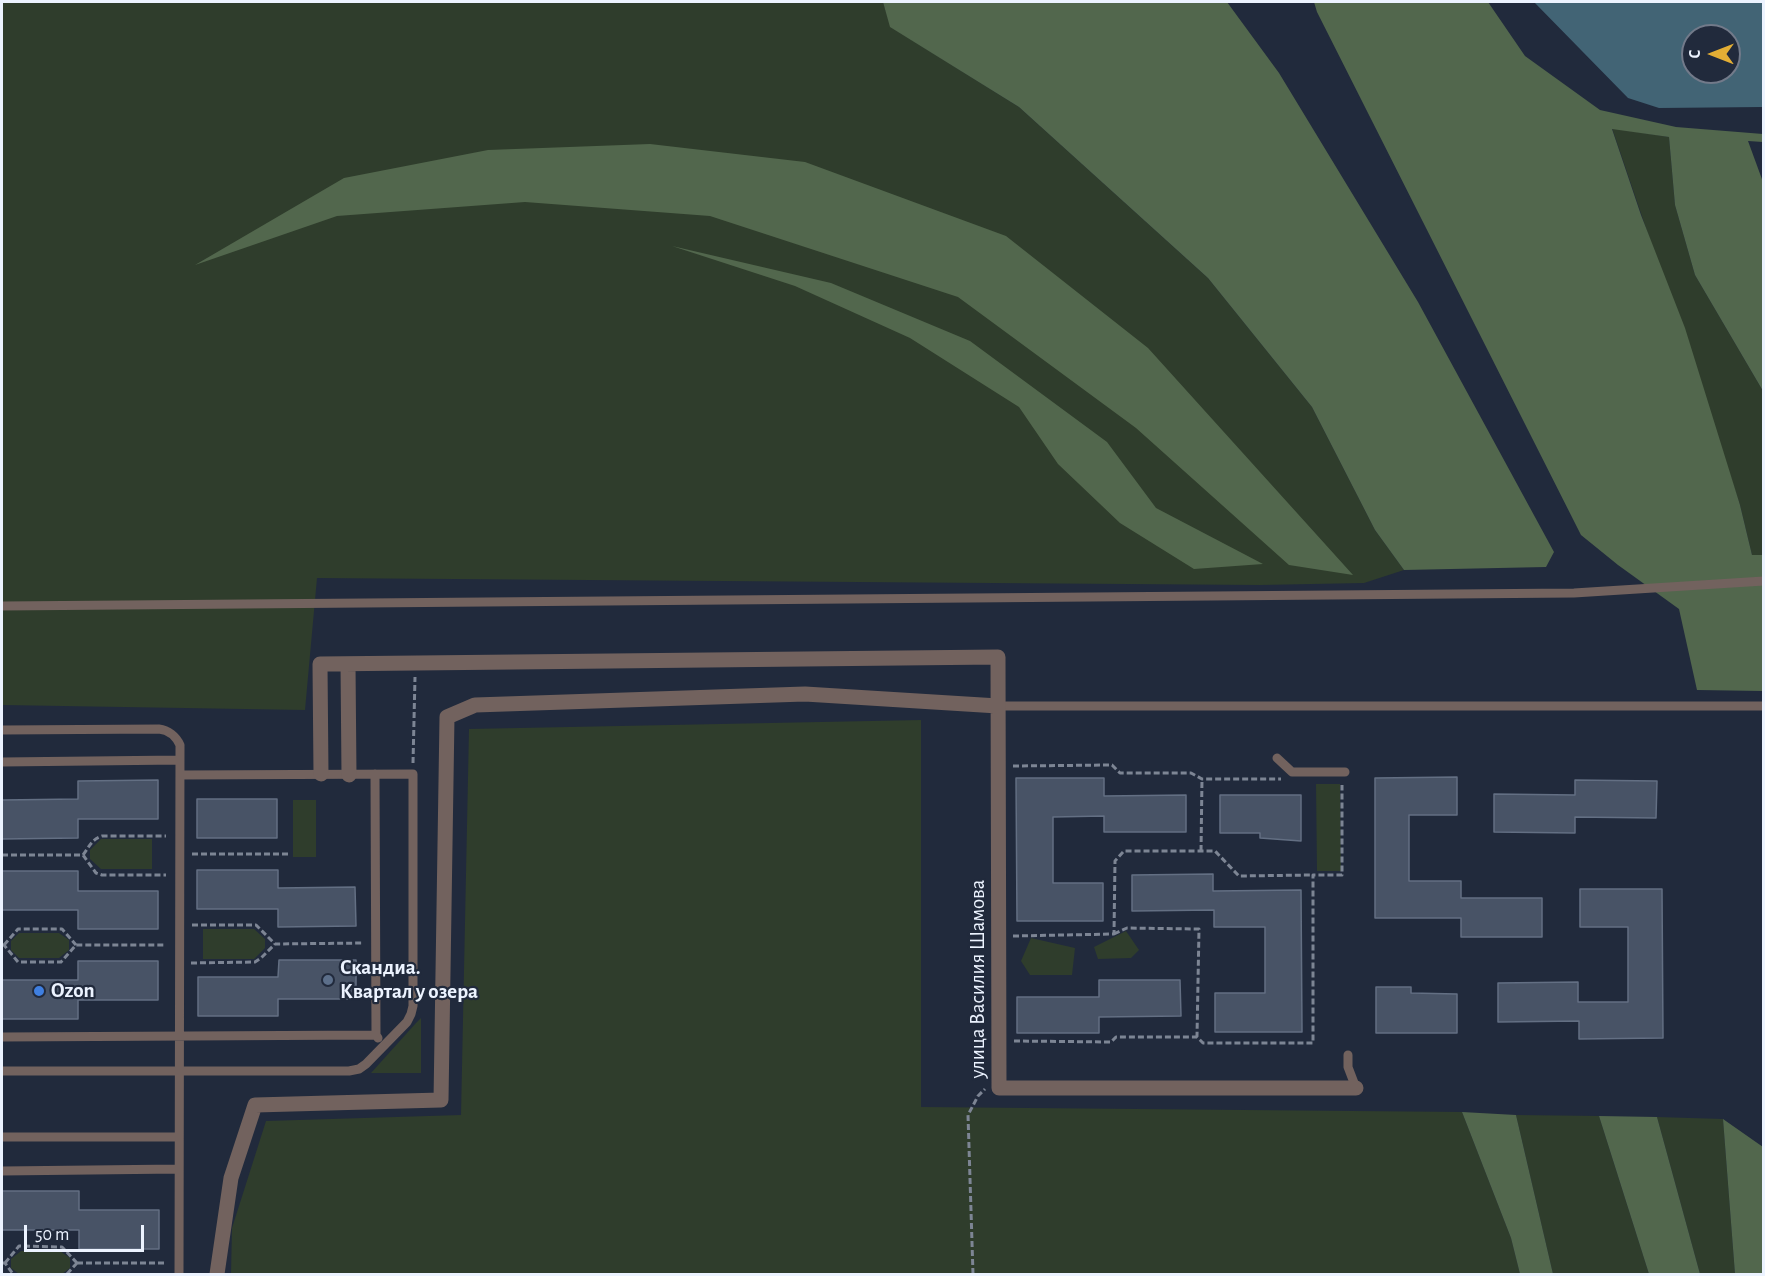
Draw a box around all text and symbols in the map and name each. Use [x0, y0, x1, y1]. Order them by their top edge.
north arrow [1681, 24, 1741, 84]
text: С [1687, 50, 1703, 58]
street label: улица Василия Шамова [965, 880, 991, 1078]
place label: Скандиа. Квартал у озера [340, 955, 478, 1005]
marker: Скандиа. Квартал у озера [321, 973, 335, 987]
place label: Ozon [51, 978, 95, 1004]
marker: Ozon [32, 984, 46, 998]
scale bar [27, 1213, 147, 1251]
text: 50 m [35, 1226, 69, 1244]

